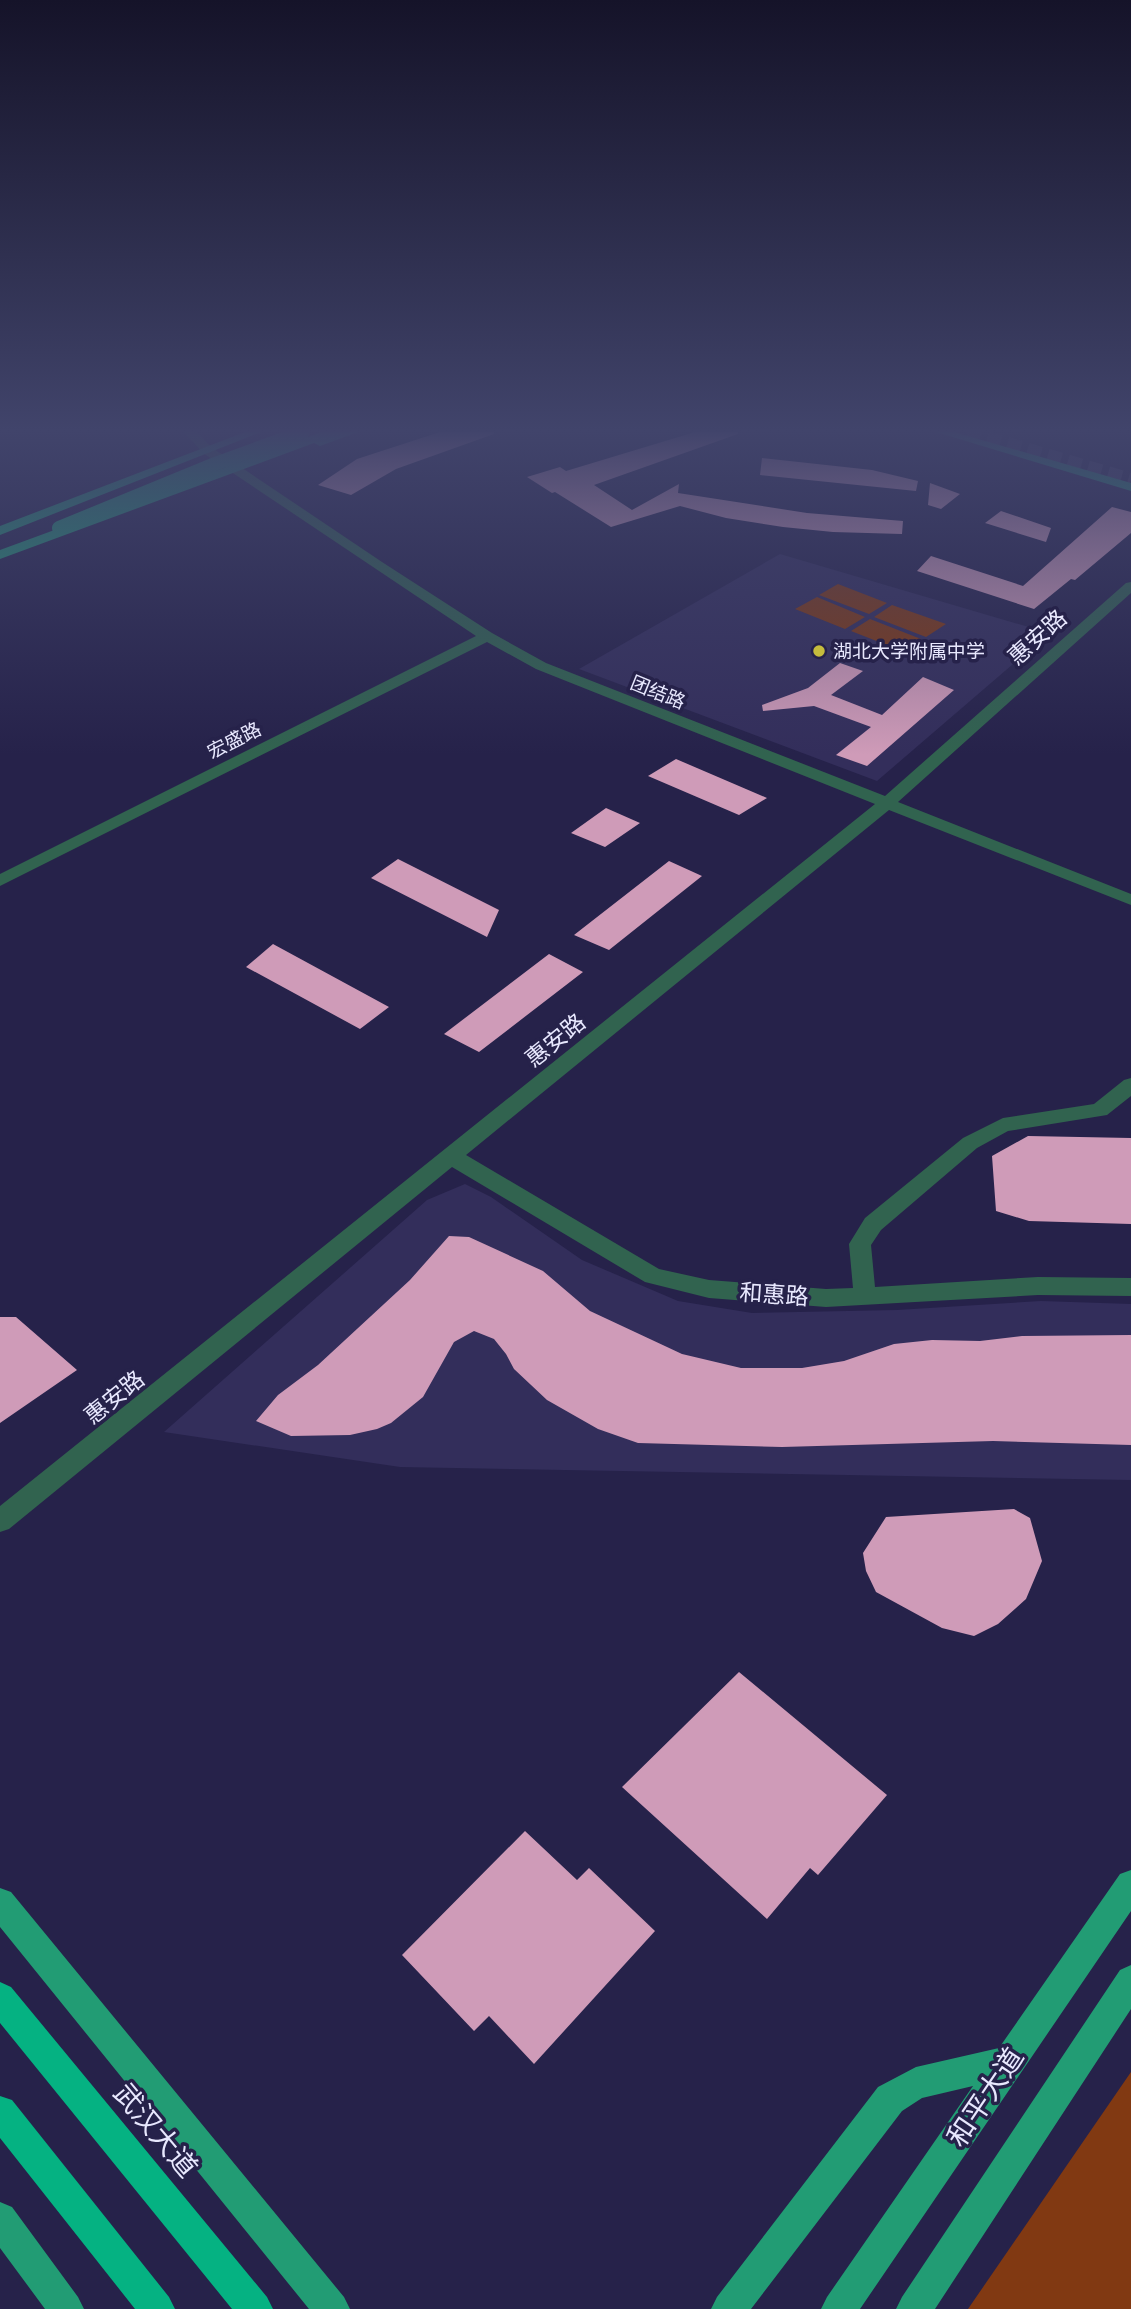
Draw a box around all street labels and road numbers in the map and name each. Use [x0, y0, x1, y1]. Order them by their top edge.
street label: 惠安路 [1002, 603, 1072, 671]
street label: 团结路 [627, 670, 689, 714]
street label: 宏盛路 [203, 716, 265, 764]
street label: 惠安路 [519, 1007, 591, 1073]
street label: 和惠路 [739, 1277, 809, 1311]
street label: 惠安路 [78, 1364, 150, 1430]
street label: 和平大道 [939, 2041, 1031, 2153]
street label: 武汉大道 [106, 2076, 206, 2184]

